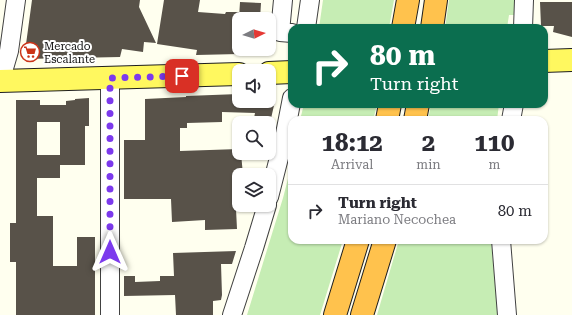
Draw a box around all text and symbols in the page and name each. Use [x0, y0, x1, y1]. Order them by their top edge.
north arrow [232, 12, 276, 56]
map controls [232, 12, 276, 212]
text: 80 m [370, 39, 435, 72]
place label: Mercado Escalante [44, 40, 95, 66]
icon: right [304, 40, 356, 92]
supermarket icon: Mercado Escalante [19, 41, 41, 63]
pin [165, 59, 199, 93]
button: sound [232, 64, 276, 108]
icon: arrive [171, 65, 193, 87]
text: Turn right [370, 73, 458, 94]
button: search [232, 116, 276, 160]
text: 18:12 [322, 129, 383, 157]
text: 2 [422, 129, 435, 157]
text: 110 [474, 129, 515, 157]
text: Arrival [331, 157, 373, 172]
text: min [416, 157, 441, 172]
text: m [488, 157, 500, 172]
button: layers [232, 168, 276, 212]
text: Turn right [338, 194, 417, 212]
icon: right [304, 200, 326, 222]
text: 80 m [498, 202, 532, 220]
text: Mariano Necochea [338, 212, 456, 227]
position arrow [89, 231, 131, 273]

